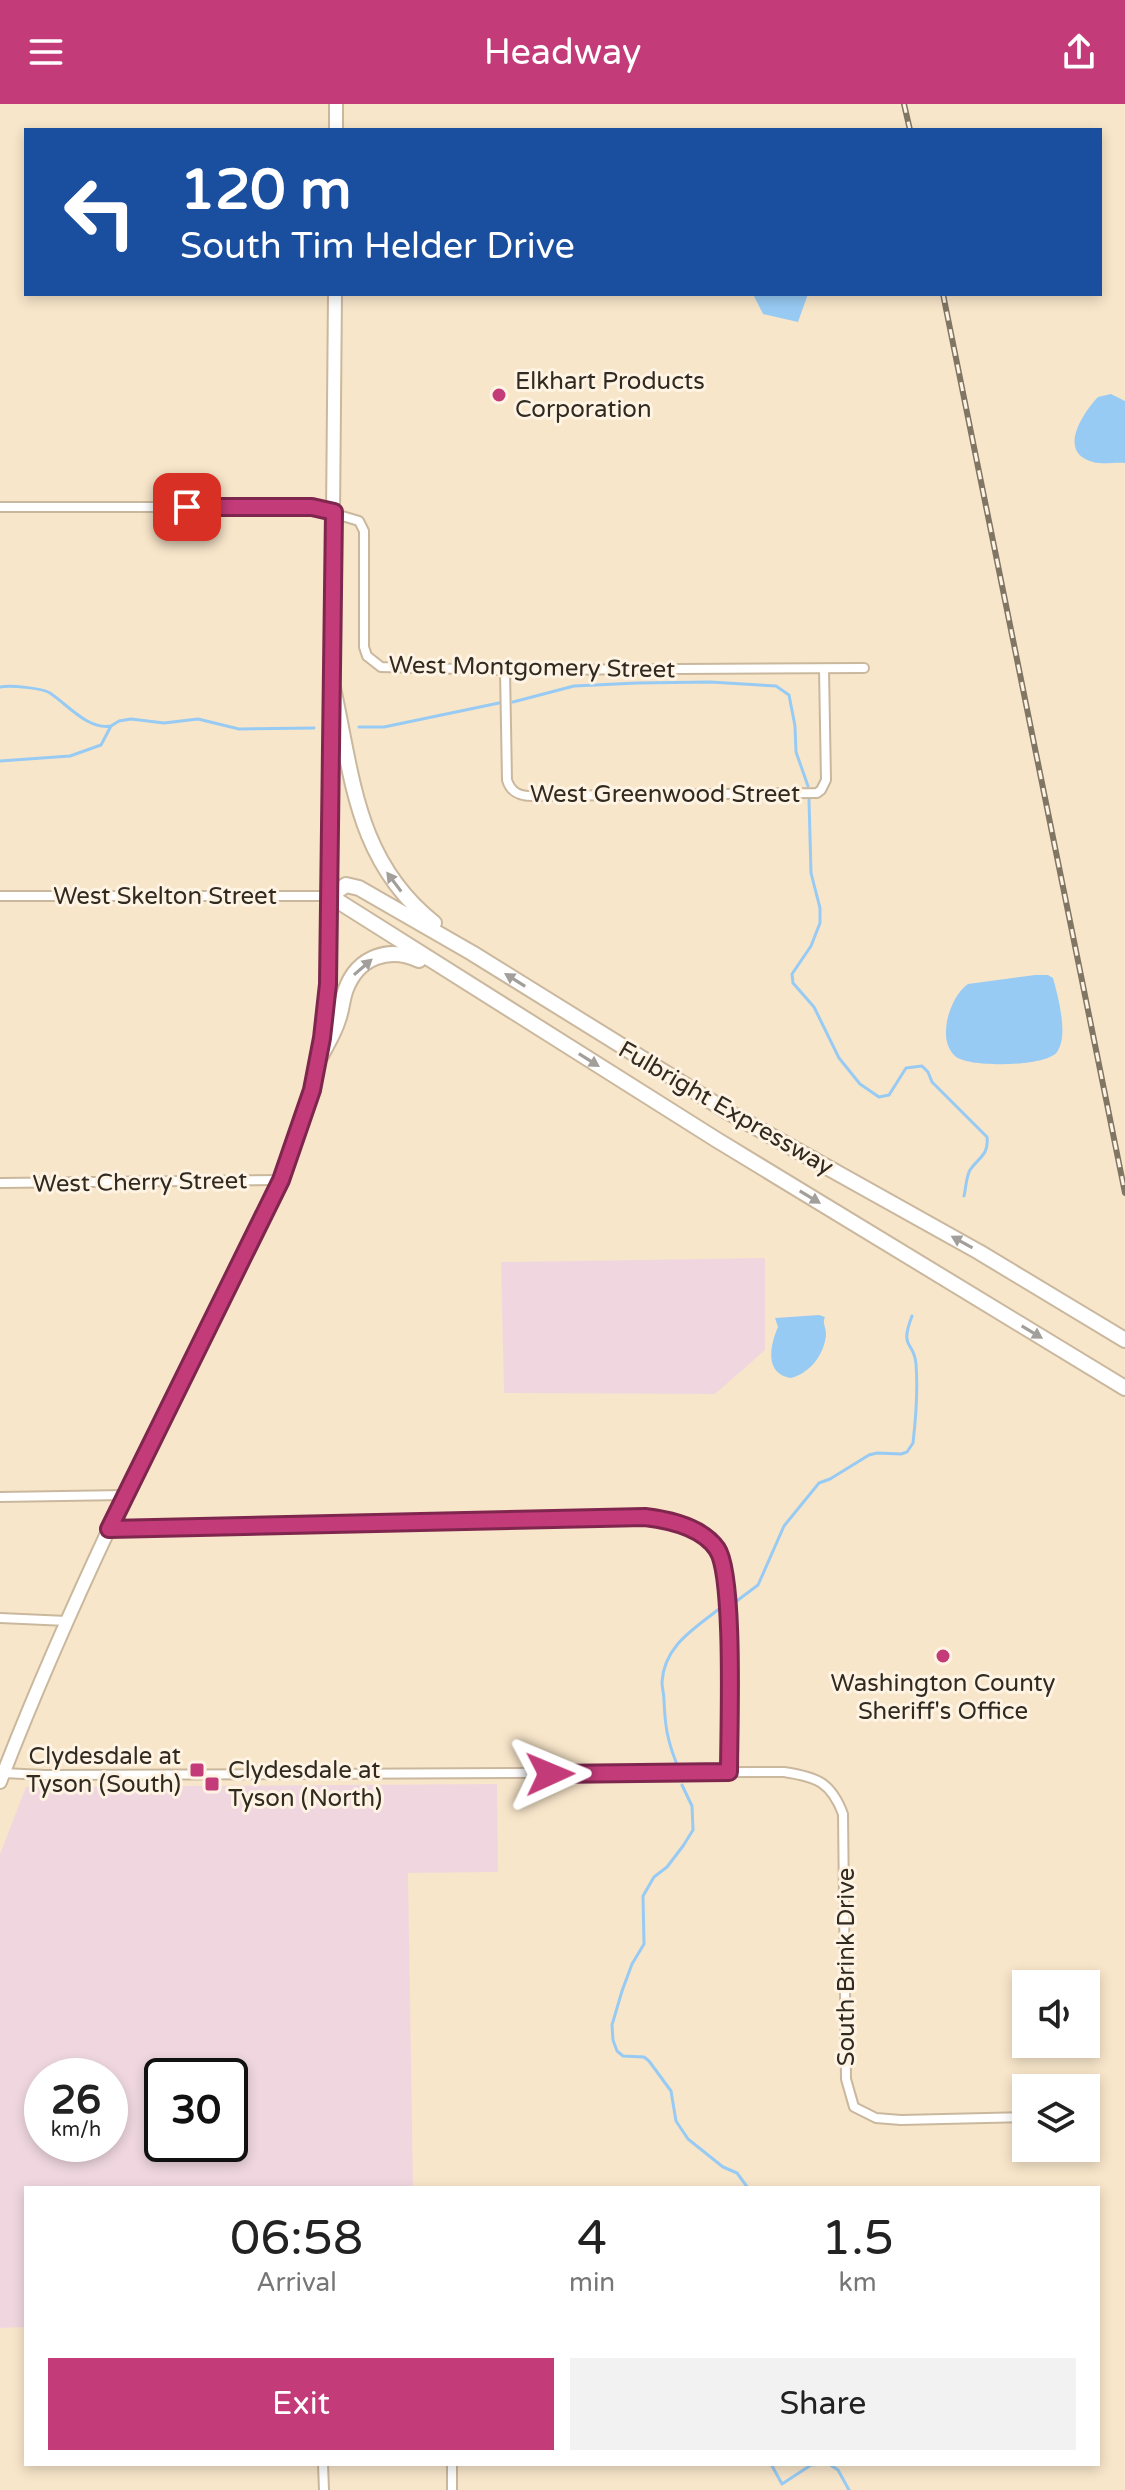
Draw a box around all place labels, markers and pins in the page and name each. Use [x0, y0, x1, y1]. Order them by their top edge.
place label: Elkhart Products Corporation [515, 367, 705, 424]
marker: Elkhart Products Corporation [490, 386, 508, 404]
pin [153, 473, 221, 541]
marker: Washington County Sheriff's Office [934, 1647, 952, 1665]
place label: Washington County Sheriff's Office [831, 1669, 1056, 1726]
place label: Clydesdale at Tyson (South) [26, 1742, 181, 1799]
place label: Clydesdale at Tyson (North) [228, 1756, 382, 1813]
marker: Clydesdale at Tyson (South) [188, 1761, 206, 1779]
marker: Clydesdale at Tyson (North) [203, 1775, 221, 1793]

